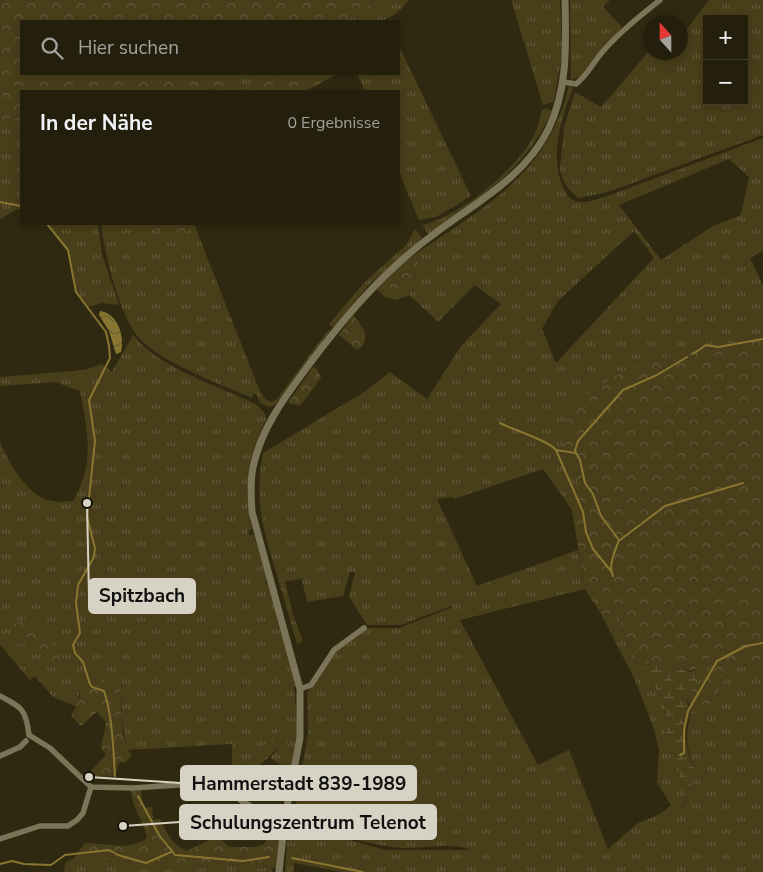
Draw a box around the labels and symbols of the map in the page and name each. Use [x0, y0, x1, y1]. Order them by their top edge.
north arrow [643, 15, 688, 60]
callout: Spitzbach [89, 579, 195, 613]
text: Spitzbach [99, 583, 185, 609]
callout: Hammerstadt 839-1989 [181, 766, 416, 800]
text: Hammerstadt 839-1989 [192, 771, 406, 797]
callout: Schulungszentrum Telenot [180, 805, 436, 839]
text: Schulungszentrum Telenot [190, 810, 427, 836]

